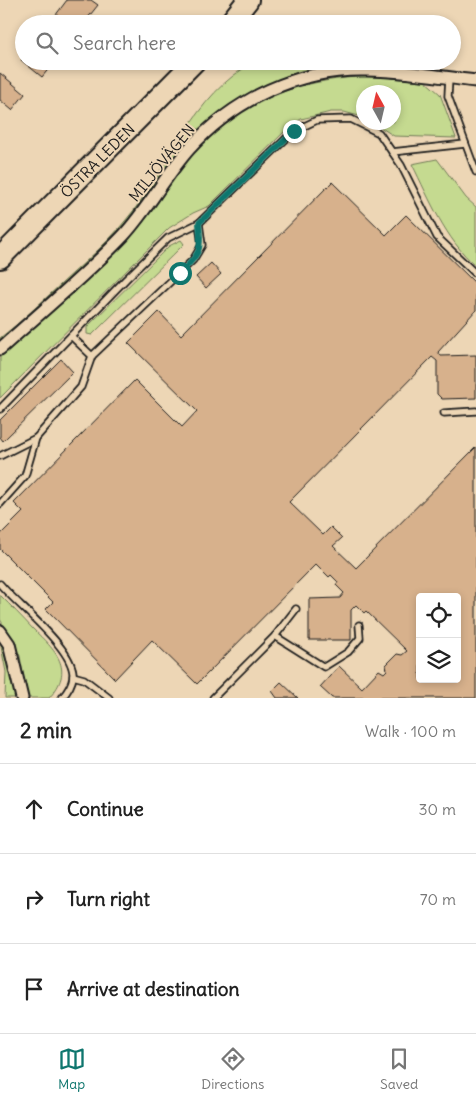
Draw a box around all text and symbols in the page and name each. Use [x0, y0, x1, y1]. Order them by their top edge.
search box [15, 15, 461, 70]
icon: search [33, 29, 61, 57]
text: Search here [73, 31, 176, 55]
north arrow [356, 85, 401, 130]
street label: ÖSTRA LEDEN [57, 120, 139, 202]
street label: MILJÖVÄGEN [125, 120, 199, 205]
route end [283, 120, 306, 143]
route start [169, 262, 192, 285]
map controls [416, 593, 461, 683]
button: locate [416, 593, 461, 638]
button: layers [416, 638, 461, 683]
text: 2 min [20, 717, 72, 744]
text: Walk · 100 m [365, 721, 456, 741]
icon: ahead [20, 795, 48, 823]
text: Continue [67, 797, 144, 821]
text: 30 m [419, 799, 456, 819]
icon: right [20, 885, 48, 913]
text: Turn right [67, 887, 150, 911]
text: 70 m [420, 889, 456, 909]
icon: arrive [20, 975, 48, 1003]
text: Arrive at destination [67, 977, 240, 1001]
tab: Map [58, 1045, 86, 1093]
tab: Directions [201, 1045, 264, 1093]
tab: Saved [380, 1045, 418, 1093]

